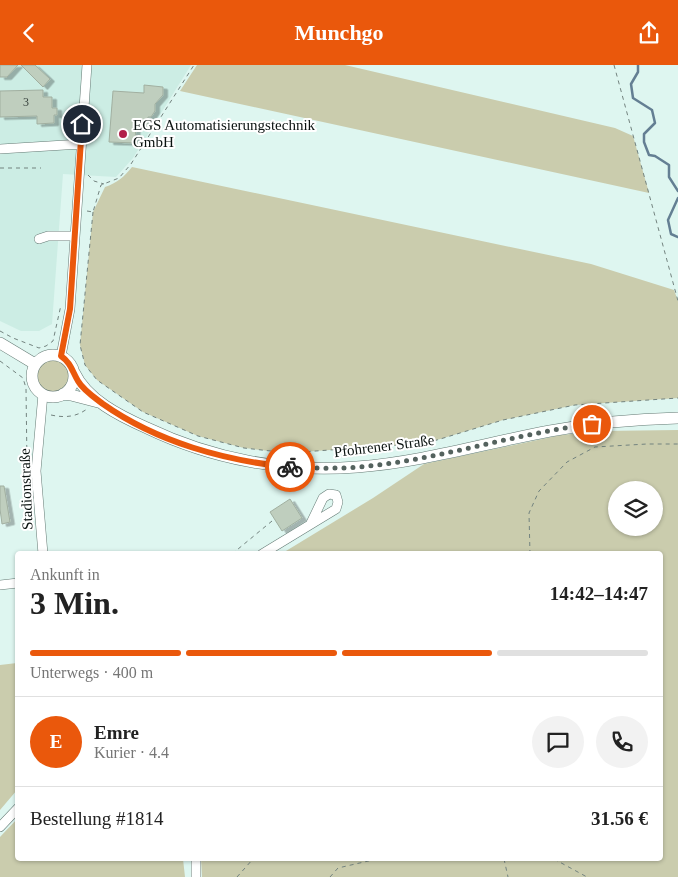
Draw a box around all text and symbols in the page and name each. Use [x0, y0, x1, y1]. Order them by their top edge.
icon: back [15, 19, 43, 47]
icon: share [635, 19, 663, 47]
text: Munchgo [294, 20, 384, 45]
house number: 3 [23, 95, 29, 109]
pin [61, 103, 103, 145]
icon: home [68, 110, 96, 138]
place label: EGS Automatisierungstechnik GmbH [133, 117, 316, 150]
marker: EGS Automatisierungstechnik GmbH [117, 128, 129, 140]
pin [571, 403, 613, 445]
icon: bag [578, 410, 606, 438]
street label: Pfohrener Straße [333, 432, 436, 460]
courier [265, 442, 315, 492]
street label: Stadionstraße [17, 448, 35, 530]
icon: bike [276, 453, 304, 481]
map controls [608, 481, 663, 536]
button: layers [608, 481, 663, 536]
text: Ankunft in [30, 566, 100, 583]
text: 14:42–14:47 [550, 583, 648, 604]
text: 3 Min. [30, 585, 119, 621]
text: Unterwegs · 400 m [30, 664, 153, 681]
button: chat [532, 716, 584, 768]
button: phone [596, 716, 648, 768]
text: Emre [94, 722, 139, 743]
text: E [50, 731, 62, 752]
text: Kurier · 4.4 [94, 744, 169, 761]
text: Bestellung #1814 [30, 808, 164, 829]
text: 31.56 € [591, 808, 648, 829]

